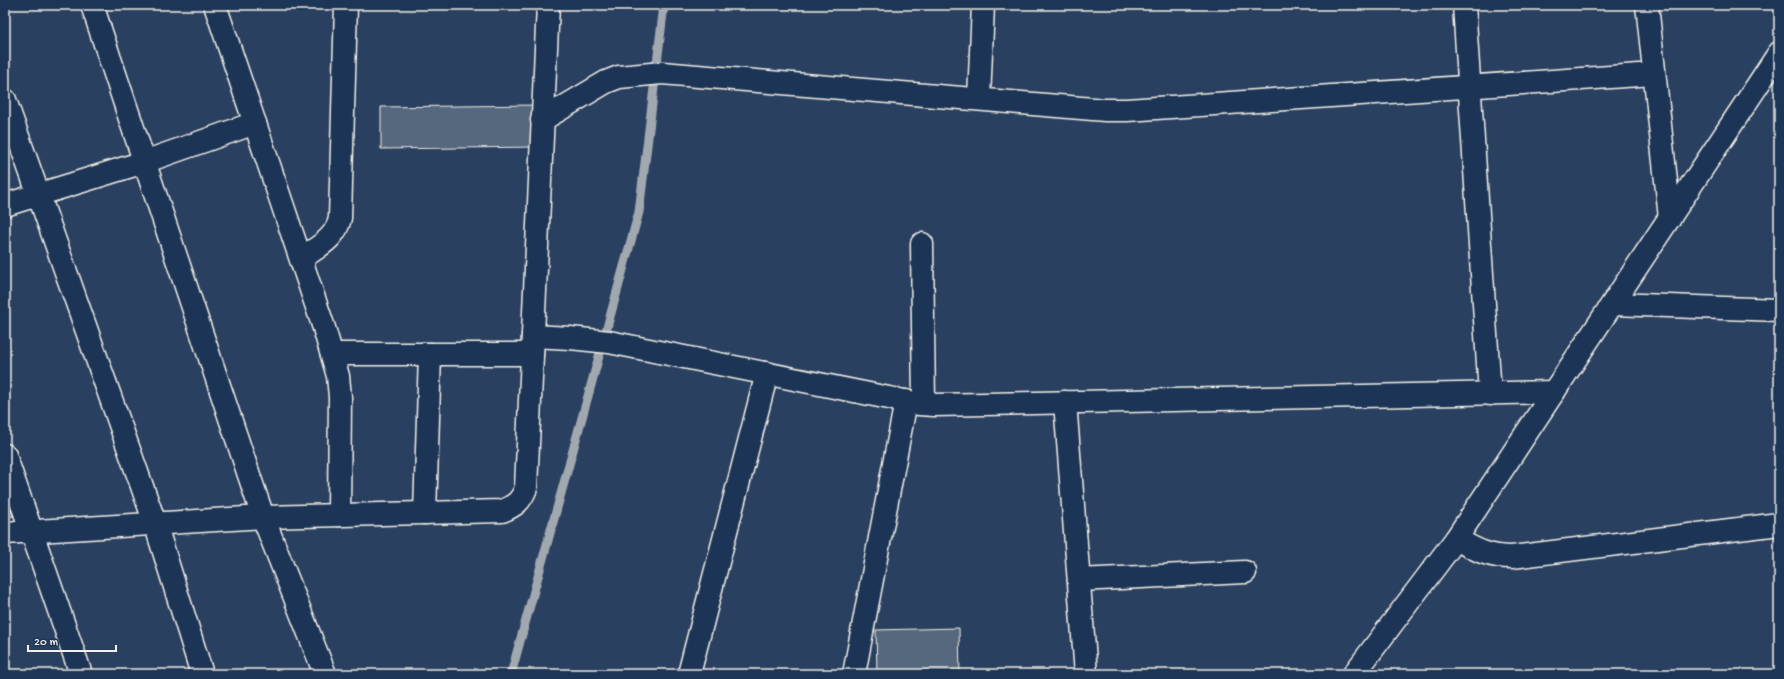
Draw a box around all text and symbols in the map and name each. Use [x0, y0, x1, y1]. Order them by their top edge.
scale bar [28, 627, 116, 653]
text: 20 m [34, 636, 59, 650]

